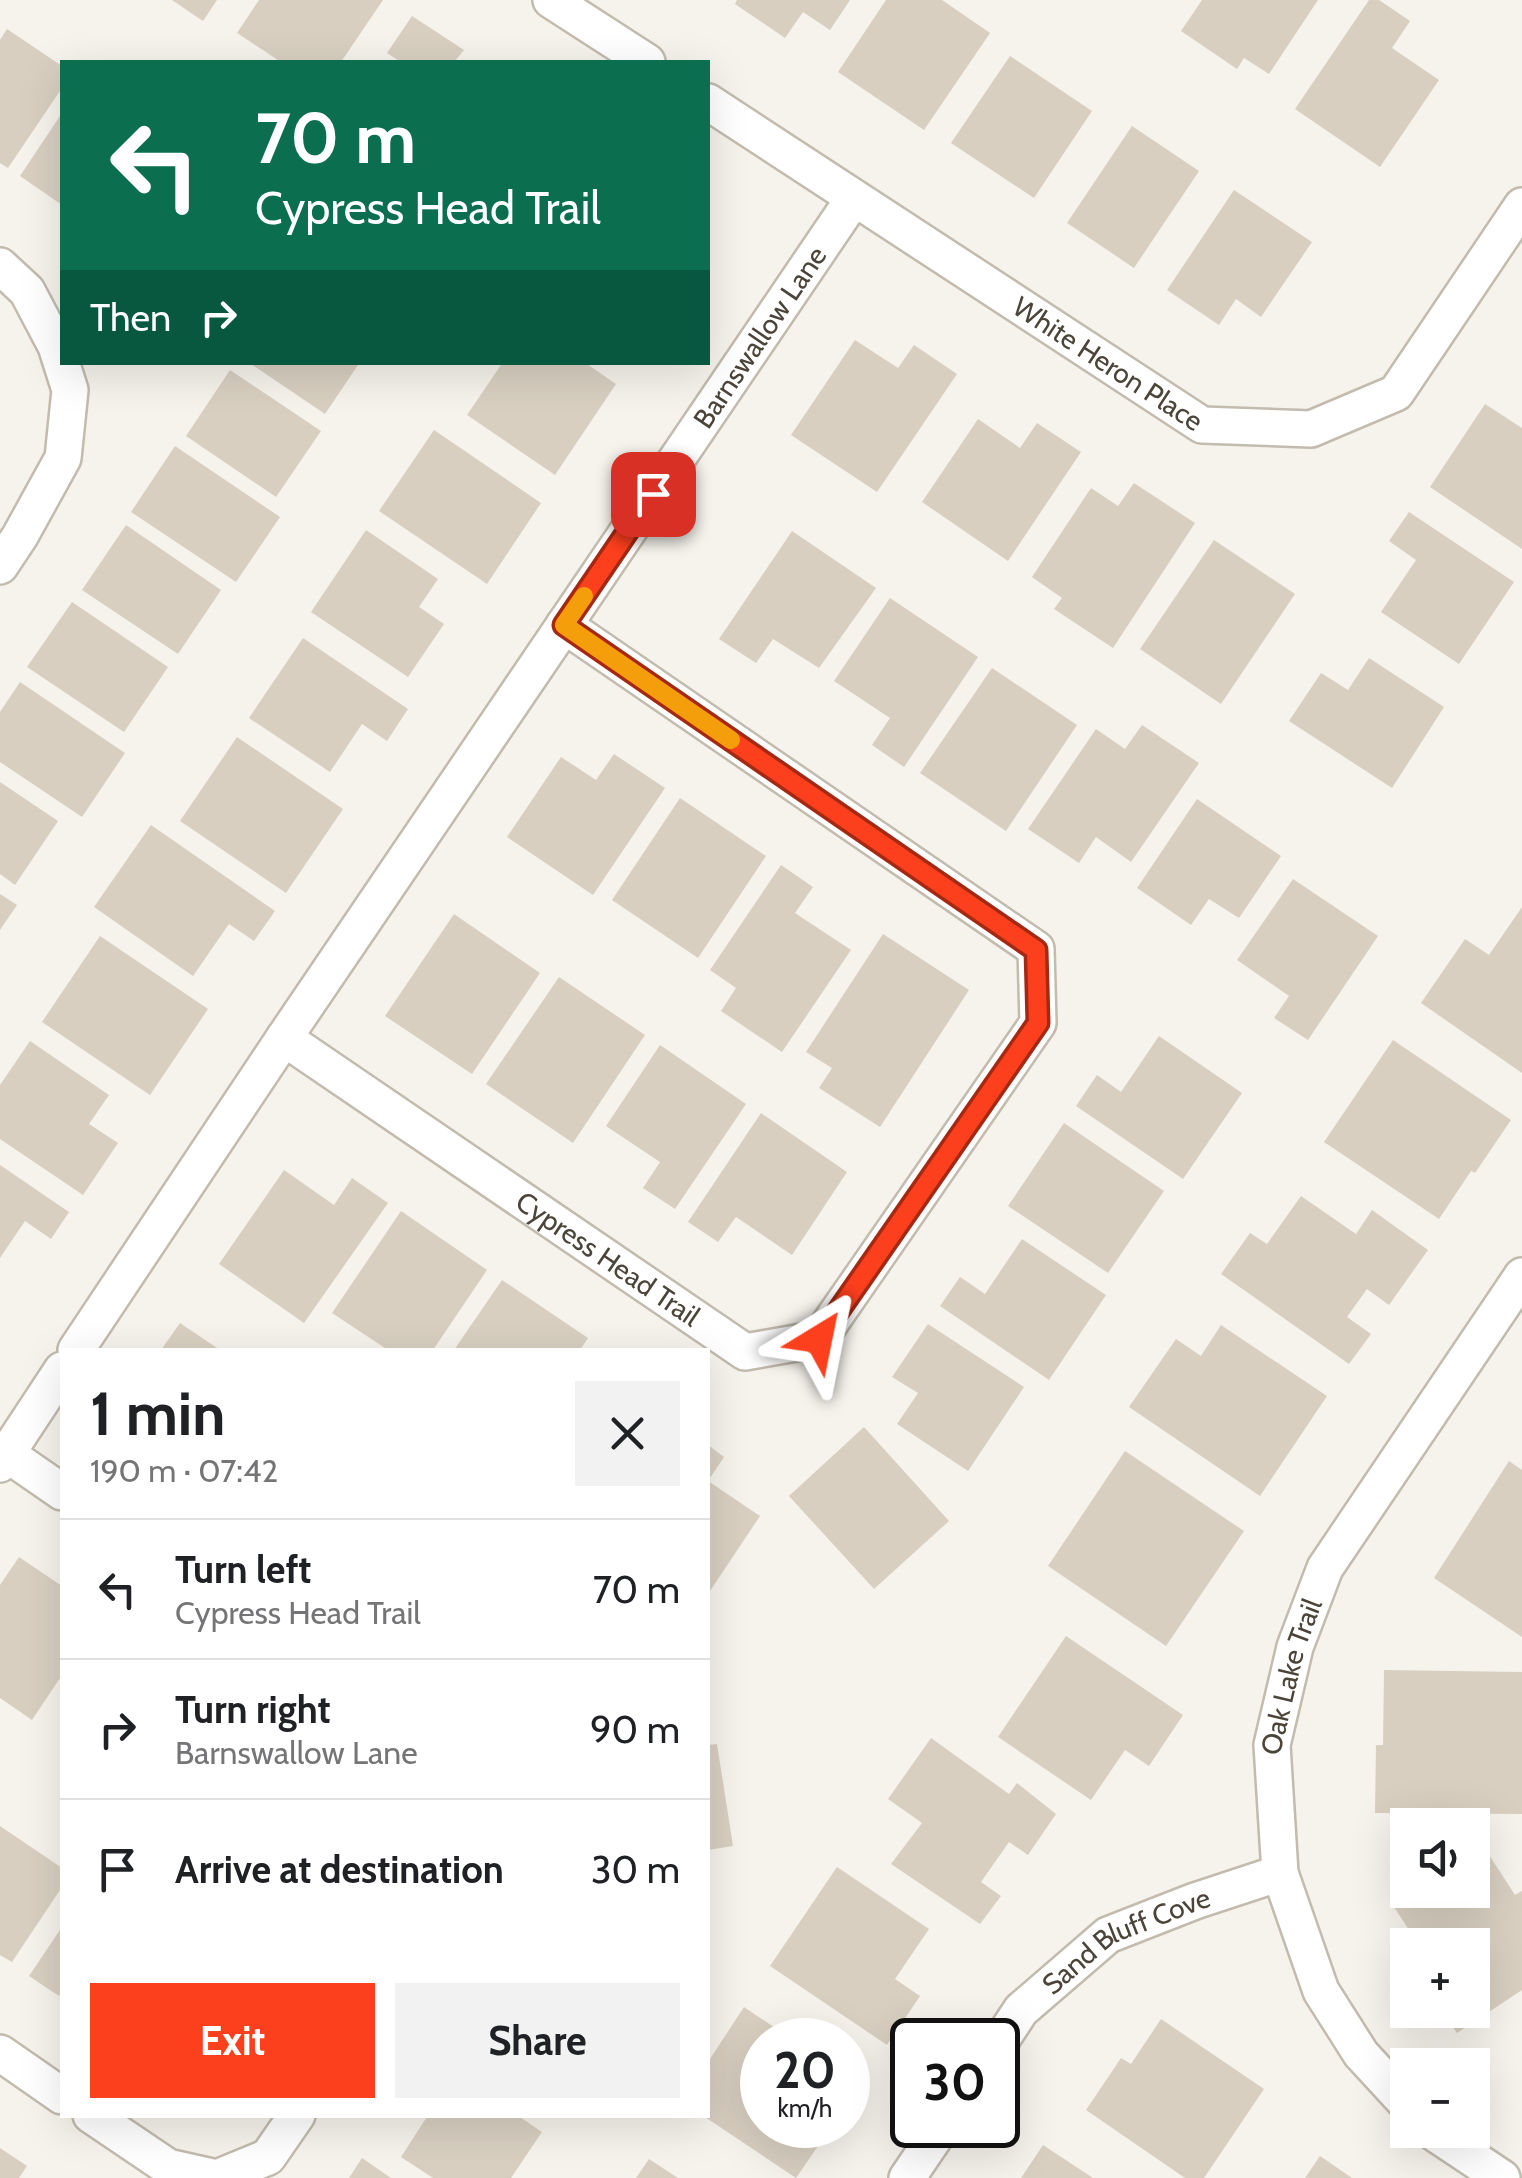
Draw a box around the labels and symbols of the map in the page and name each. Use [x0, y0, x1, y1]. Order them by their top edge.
street label: Barnswallow Lane [686, 240, 833, 435]
street label: White Heron Place [1007, 289, 1209, 438]
pin [611, 452, 696, 537]
street label: Cypress Head Trail [509, 1184, 707, 1334]
position arrow [767, 1287, 871, 1391]
street label: Oak Lake Trail [1253, 1593, 1329, 1758]
street label: Sand Bluff Cove [1035, 1880, 1214, 2001]
speed limit sign: 30 [890, 2018, 1020, 2148]

